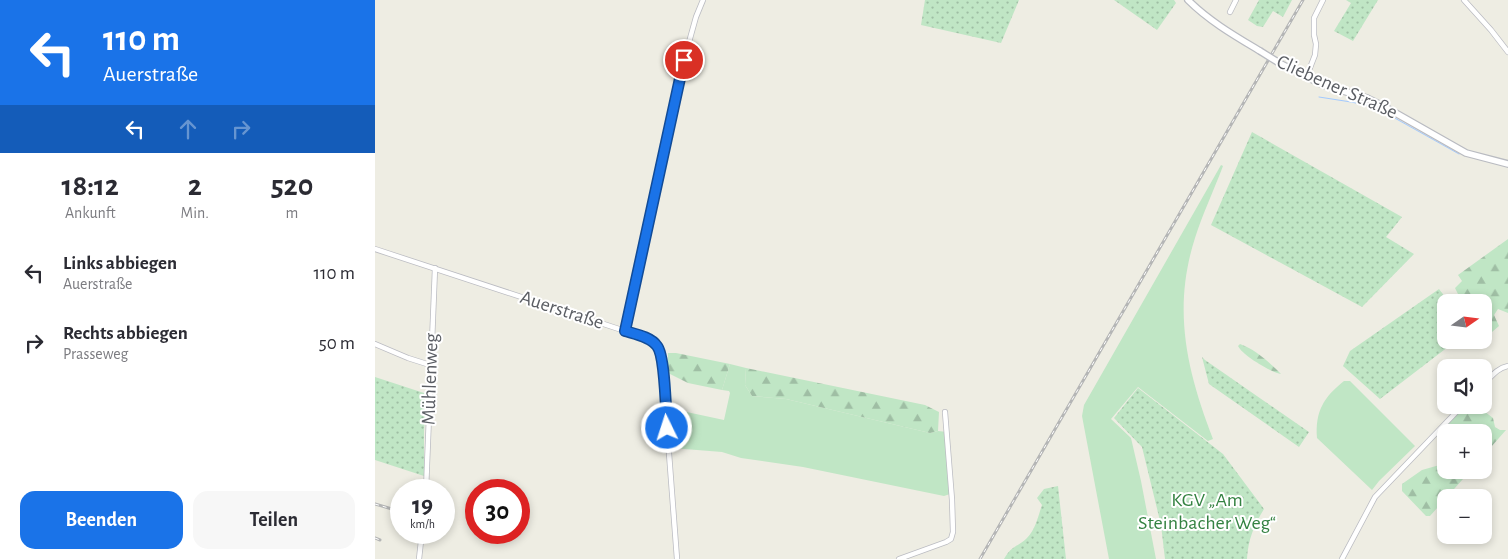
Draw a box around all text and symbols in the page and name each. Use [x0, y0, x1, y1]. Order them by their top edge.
icon: left [20, 20, 85, 85]
text: 110 m [103, 22, 180, 57]
pin [663, 39, 705, 81]
icon: arrive [670, 46, 698, 74]
street label: Cliebener Straße [1274, 51, 1400, 123]
text: Auerstraße [103, 63, 198, 85]
icon: left [121, 115, 149, 143]
icon: ahead [174, 115, 202, 143]
icon: right [227, 115, 255, 143]
text: 18:12 [62, 171, 119, 201]
text: 2 [188, 171, 202, 201]
text: 520 [271, 171, 313, 201]
text: Ankunft [65, 205, 116, 221]
text: Min. [181, 205, 209, 221]
text: m [286, 205, 298, 221]
text: Links abbiegen [63, 254, 177, 273]
icon: left [20, 259, 48, 287]
text: 110 m [314, 264, 355, 283]
text: Auerstraße [63, 276, 132, 292]
street label: Auerstraße [518, 287, 606, 333]
north arrow [1437, 294, 1493, 349]
map controls [1437, 294, 1492, 544]
text: Rechts abbiegen [63, 324, 188, 343]
icon: right [20, 329, 48, 357]
street label: Mühlenweg [418, 332, 442, 425]
text: 50 m [319, 334, 355, 353]
text: Prasseweg [63, 346, 128, 362]
button: sound [1437, 359, 1492, 414]
position arrow [640, 401, 692, 453]
button: + [1437, 424, 1492, 479]
speed limit sign: 30 [465, 479, 530, 544]
button: − [1437, 489, 1492, 544]
park label: KGV „Am Steinbacher Weg“ [1138, 490, 1276, 533]
button: Beenden [20, 491, 183, 549]
button: Teilen [193, 491, 355, 549]
text: 19 [412, 493, 433, 518]
text: km/h [410, 518, 435, 530]

